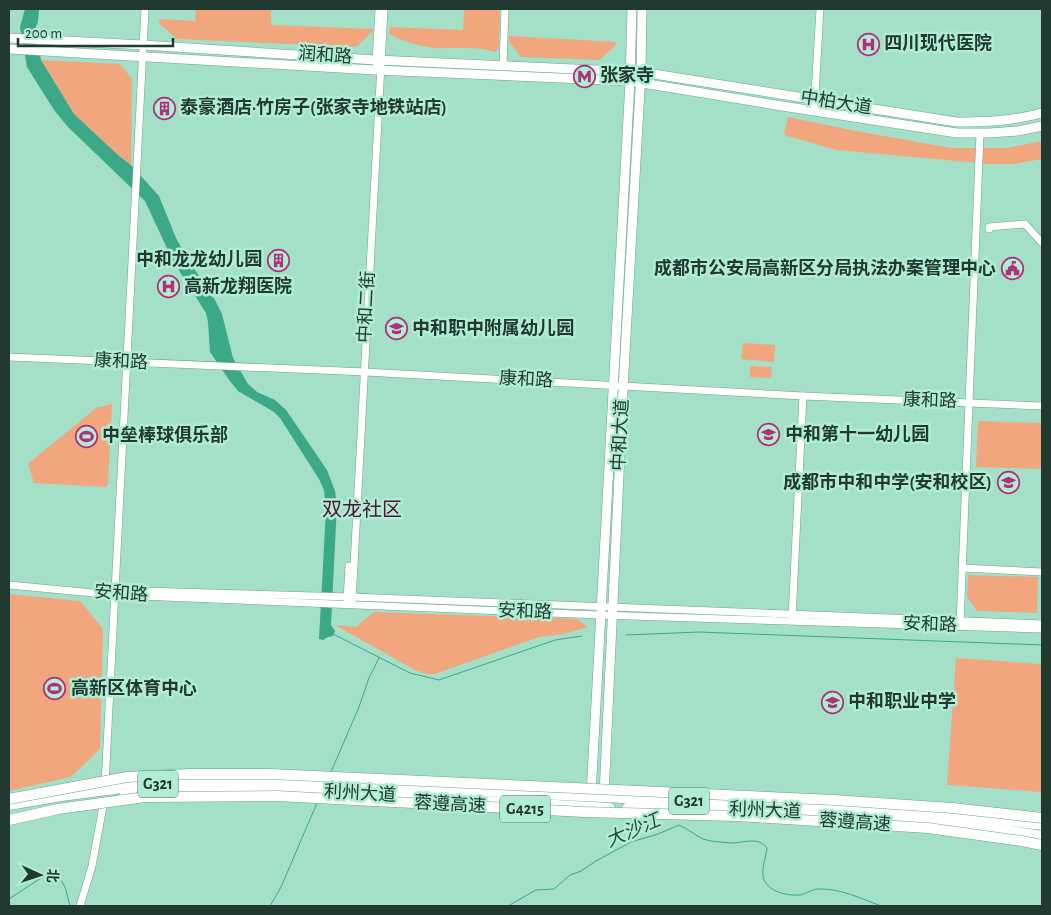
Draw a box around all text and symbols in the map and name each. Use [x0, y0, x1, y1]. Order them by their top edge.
scale bar [18, 15, 172, 47]
text: 200 m [25, 26, 62, 41]
hospital icon: 四川现代医院 [856, 32, 880, 56]
place label: 四川现代医院 [884, 33, 992, 53]
street label: 润和路 [297, 43, 353, 67]
metro station icon: 张家寺 [572, 64, 596, 88]
place label: 张家寺 [600, 65, 654, 85]
street label: 中柏大道 [799, 87, 873, 118]
building icon: 泰豪酒店·竹房子(张家寺地铁站店) [152, 96, 176, 120]
place label: 泰豪酒店·竹房子(张家寺地铁站店) [180, 96, 447, 117]
building icon: 中和龙龙幼儿园 [266, 248, 290, 272]
place label: 中和龙龙幼儿园 [136, 249, 262, 269]
public building icon: 成都市公安局高新区分局执法办案管理中心 [1000, 257, 1024, 281]
place label: 成都市公安局高新区分局执法办案管理中心 [654, 258, 996, 278]
street label: 中和二街 [354, 270, 378, 343]
hospital icon: 高新龙翔医院 [156, 275, 180, 299]
place label: 高新龙翔医院 [184, 276, 292, 296]
school or university icon: 中和职中附属幼儿园 [384, 317, 408, 341]
place label: 中和职中附属幼儿园 [412, 318, 574, 338]
street label: 康和路 [94, 350, 149, 372]
street label: 康和路 [499, 368, 554, 390]
street label: 康和路 [903, 389, 957, 411]
street label: 中和大道 [608, 398, 632, 471]
school or university icon: 中和第十一幼儿园 [757, 423, 781, 447]
sports icon: 中垒棒球俱乐部 [74, 424, 98, 448]
place label: 中和第十一幼儿园 [785, 424, 929, 444]
place label: 中垒棒球俱乐部 [102, 425, 228, 445]
school or university icon: 成都市中和中学(安和校区) [996, 471, 1020, 495]
place label: 成都市中和中学(安和校区) [783, 472, 992, 492]
district label: 双龙社区 [322, 499, 402, 520]
street label: 安和路 [93, 581, 149, 605]
street label: 安和路 [498, 600, 552, 622]
street label: 安和路 [903, 613, 957, 635]
sports icon: 高新区体育中心 [43, 677, 67, 701]
place label: 高新区体育中心 [71, 678, 197, 698]
school or university icon: 中和职业中学 [820, 690, 844, 714]
place label: 中和职业中学 [848, 691, 956, 711]
road number: G321 [138, 771, 178, 798]
street label: 利州大道 [324, 781, 397, 805]
road number: G321 [669, 788, 709, 814]
street label: 蓉遵高速 [414, 792, 487, 816]
road number: G4215 [500, 796, 550, 822]
street label: 利州大道 [729, 799, 801, 821]
water label: 大沙江 [603, 809, 665, 851]
street label: 蓉遵高速 [818, 810, 892, 834]
north arrow [15, 850, 65, 900]
text: 北 [45, 868, 60, 883]

